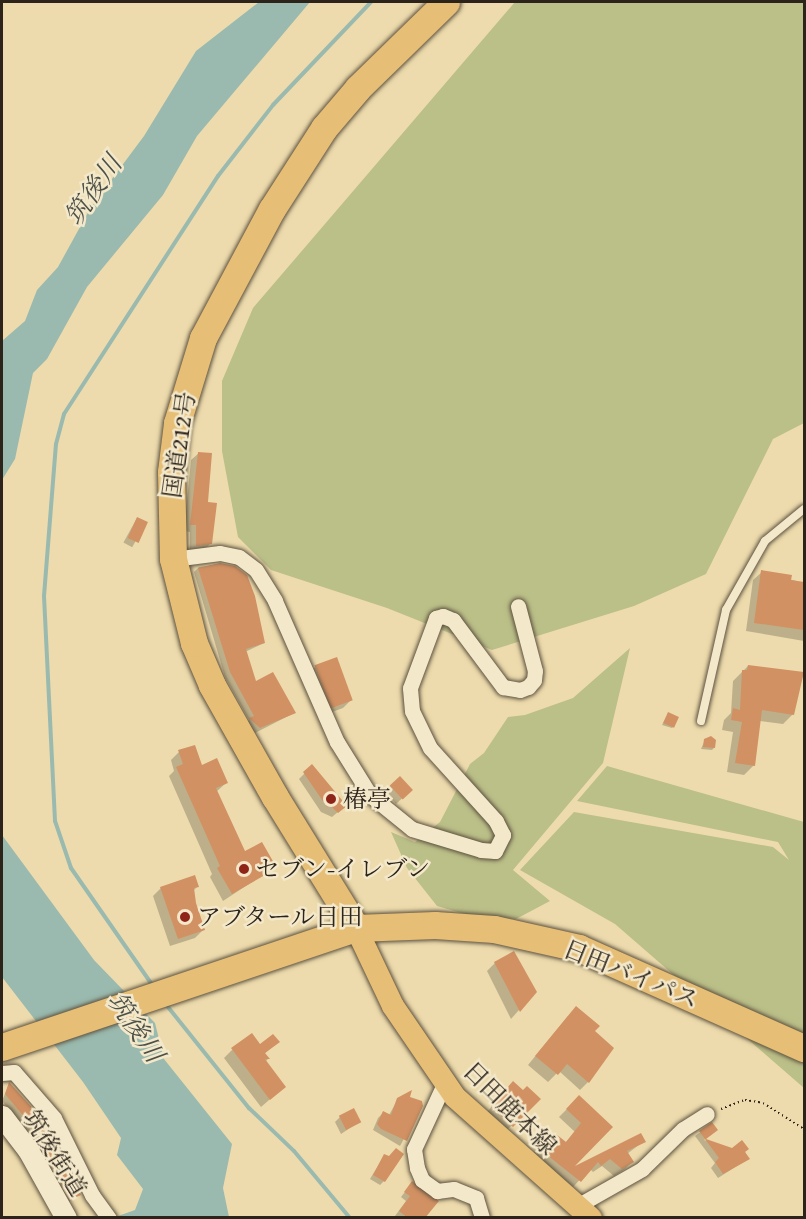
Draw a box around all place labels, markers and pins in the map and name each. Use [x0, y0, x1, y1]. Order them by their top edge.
place label: 椿亭 [343, 785, 391, 813]
marker: 椿亭 [324, 792, 338, 806]
place label: セブン-イレブン [256, 855, 432, 883]
marker: セブン-イレブン [237, 862, 251, 876]
place label: アブタール日田 [197, 903, 365, 931]
marker: アブタール日田 [178, 910, 192, 924]

